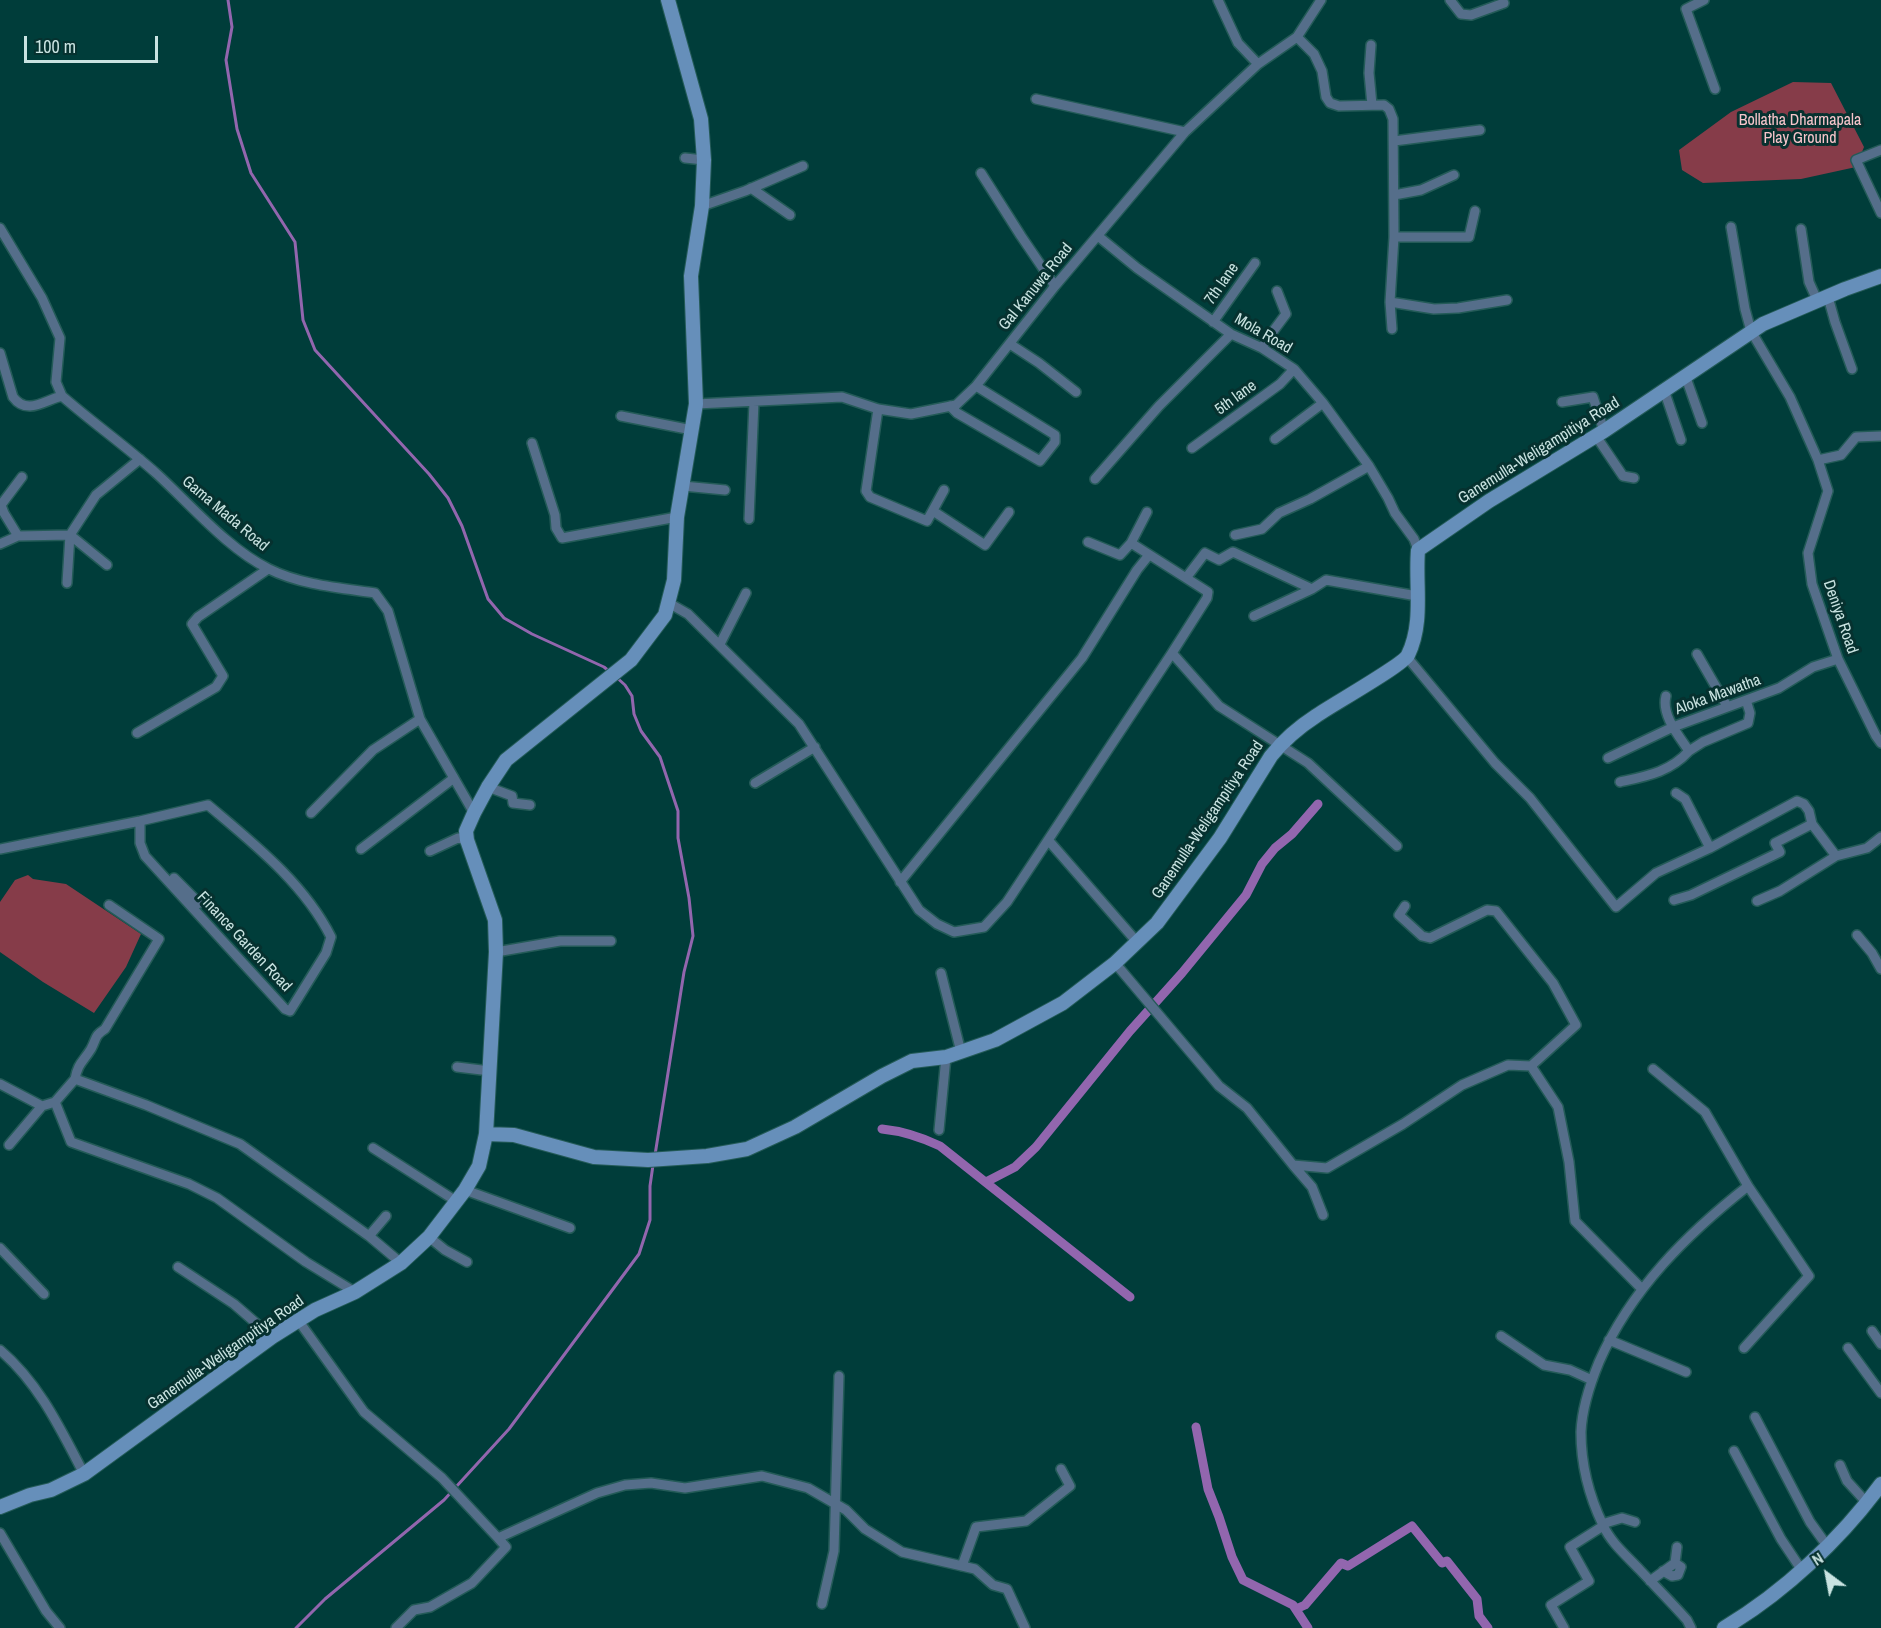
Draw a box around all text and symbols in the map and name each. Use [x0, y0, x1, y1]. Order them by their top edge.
scale bar [27, 24, 160, 62]
text: 100 m [35, 34, 76, 59]
park label: Bollatha Dharmapala Play Ground [1739, 111, 1861, 149]
street label: Gal Kanuwa Road [995, 240, 1077, 334]
street label: 7th lane [1201, 259, 1243, 309]
street label: Mola Road [1231, 310, 1295, 358]
street label: 5th lane [1211, 377, 1261, 419]
street label: Ganemulla-Weligampitiya Road [1455, 393, 1623, 509]
street label: Gama Mada Road [178, 472, 272, 556]
street label: Deniya Road [1818, 578, 1862, 656]
street label: Aloka Mawatha [1673, 671, 1763, 719]
street label: Ganemulla-Weligampitiya Road [1148, 737, 1268, 903]
street label: Finance Garden Road [193, 888, 295, 996]
street label: Ganemulla-Weligampitiya Road [144, 1292, 308, 1414]
north arrow [1797, 1544, 1857, 1604]
text: N [1808, 1547, 1827, 1571]

